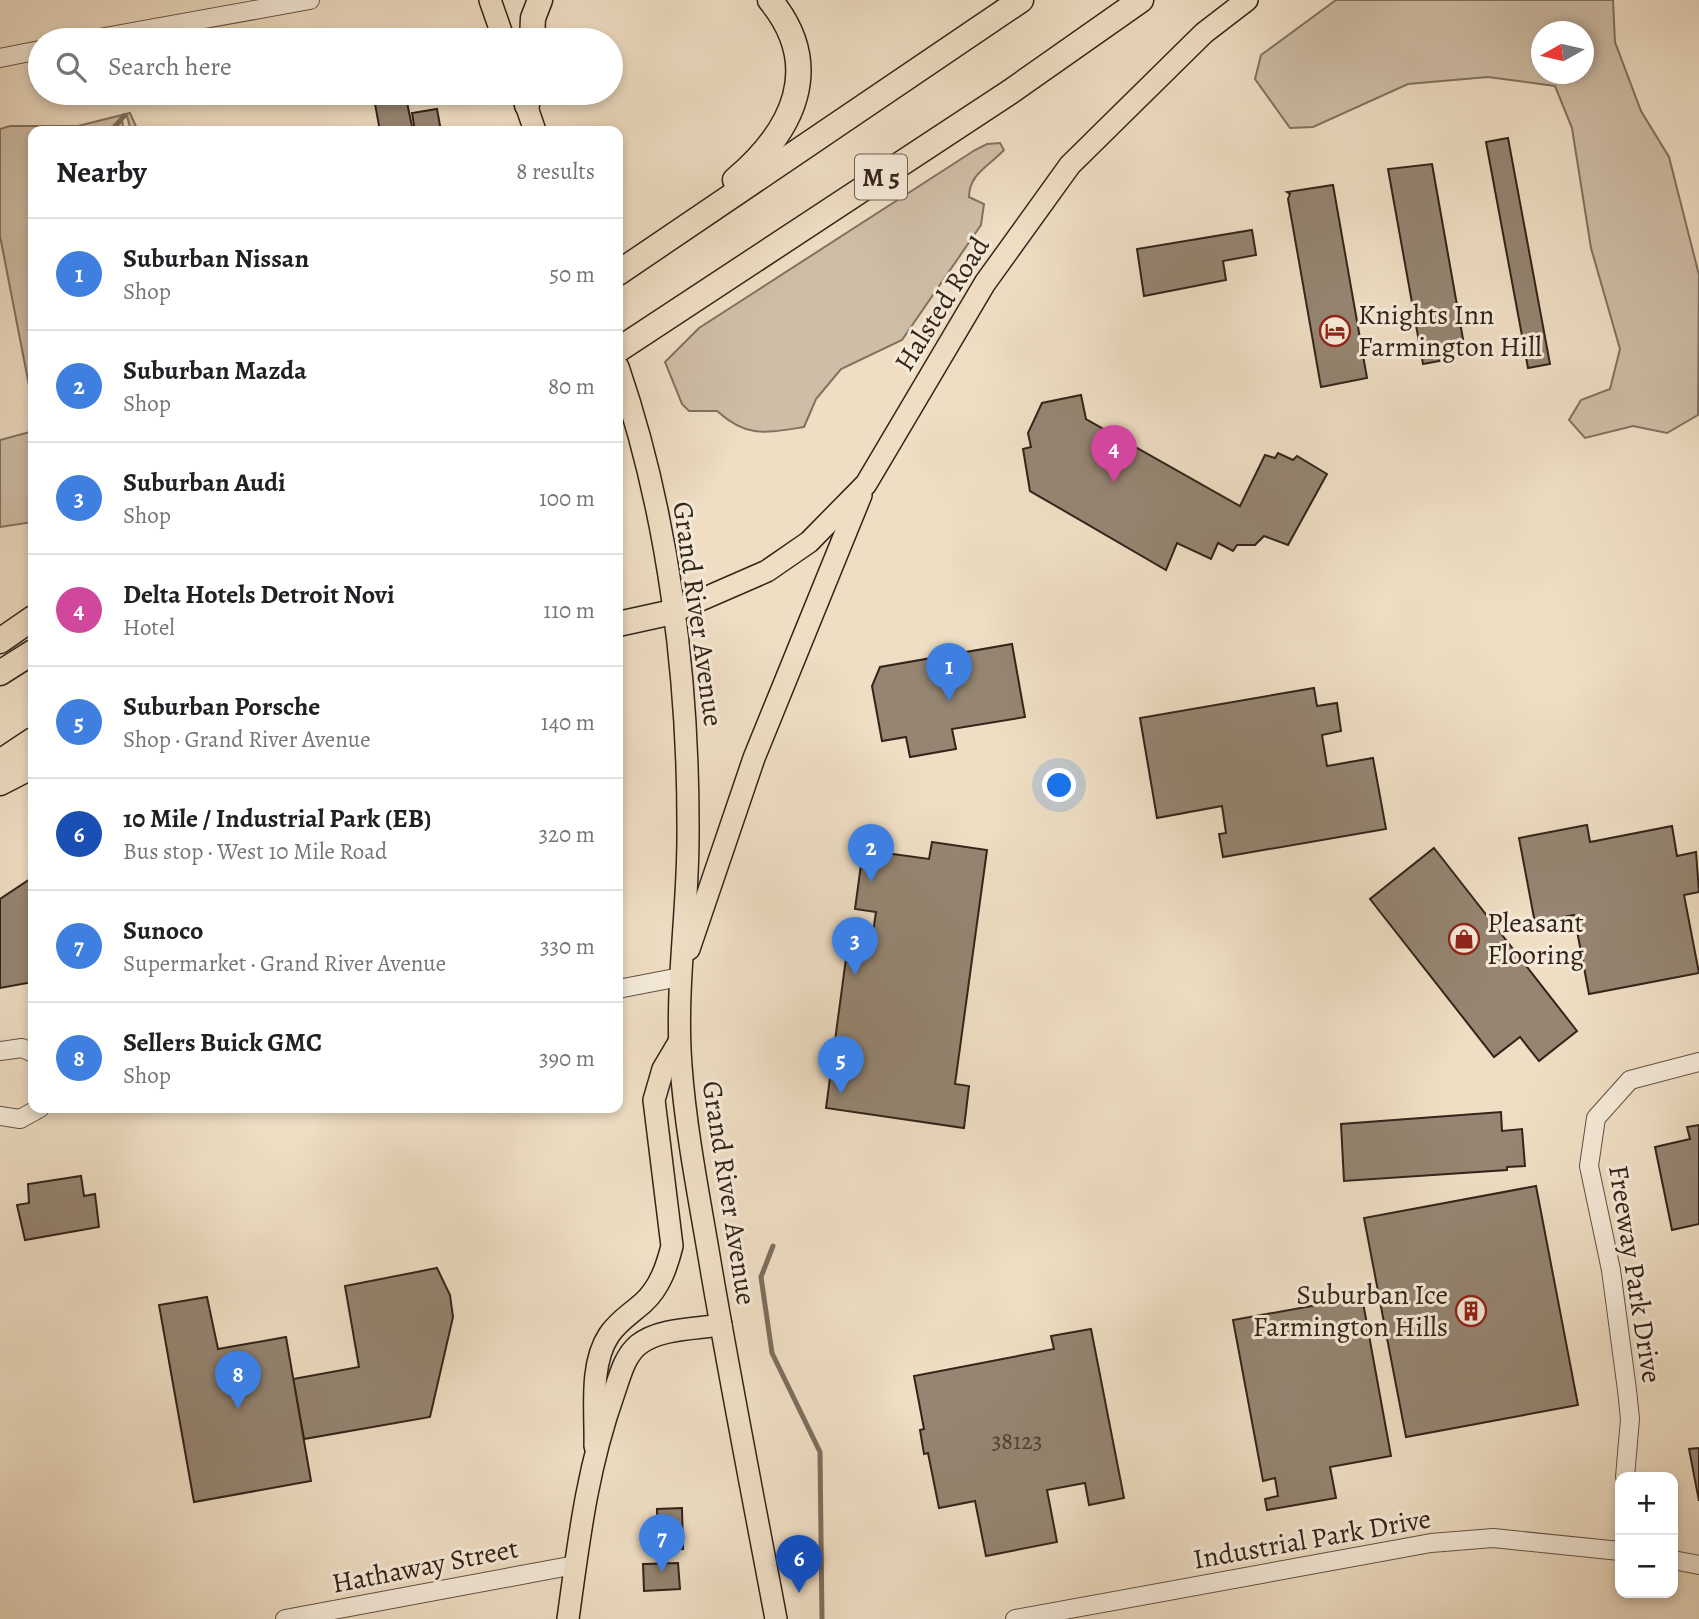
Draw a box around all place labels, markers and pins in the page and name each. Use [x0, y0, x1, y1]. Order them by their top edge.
place label: Knights Inn Farmington Hill [1358, 296, 1542, 366]
hotel icon: Knights Inn Farmington Hill [1318, 314, 1352, 348]
pin: 4 [1091, 425, 1137, 483]
pin: 1 [926, 643, 972, 701]
pin: 2 [848, 824, 894, 882]
place label: Pleasant Flooring [1487, 904, 1584, 974]
pin: 3 [832, 917, 878, 975]
shop icon: Pleasant Flooring [1447, 922, 1481, 956]
pin: 5 [818, 1036, 864, 1094]
place label: Suburban Ice Farmington Hills [1253, 1276, 1448, 1346]
building icon: Suburban Ice Farmington Hills [1454, 1294, 1488, 1328]
pin: 8 [215, 1351, 261, 1409]
pin: 7 [639, 1514, 685, 1572]
pin: 6 [776, 1535, 822, 1593]

